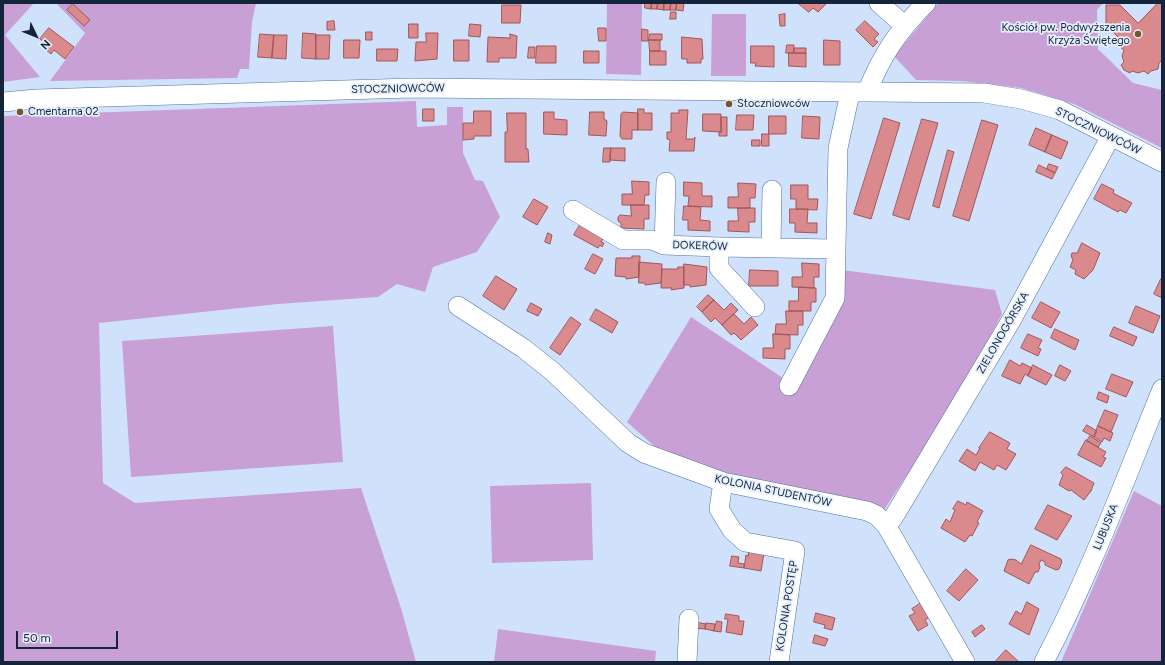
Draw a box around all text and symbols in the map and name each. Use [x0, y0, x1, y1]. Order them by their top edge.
north arrow [16, 16, 56, 56]
place label: Kościół pw. Podwyższenia Krzyża Świętego [1001, 21, 1130, 47]
marker: Kościół pw. Podwyższenia Krzyża Świętego [1133, 29, 1143, 39]
text: N [37, 37, 53, 52]
street label: STOCZNIOWCÓW [351, 82, 445, 96]
place label: Stoczniowców [737, 97, 810, 111]
marker: Stoczniowców [724, 99, 734, 109]
place label: Cmentarna 02 [28, 105, 99, 119]
street label: STOCZNIOWCÓW [1053, 105, 1143, 157]
marker: Cmentarna 02 [15, 107, 25, 117]
street label: DOKERÓW [672, 238, 728, 254]
street label: ZIELONOGÓRSKA [974, 290, 1032, 376]
street label: KOLONIA STUDENTÓW [713, 472, 833, 510]
street label: LUBUSKA [1091, 502, 1121, 552]
street label: KOLONIA POSTĘP [773, 560, 801, 652]
scale bar [18, 623, 120, 649]
text: 50 m [23, 631, 51, 645]

